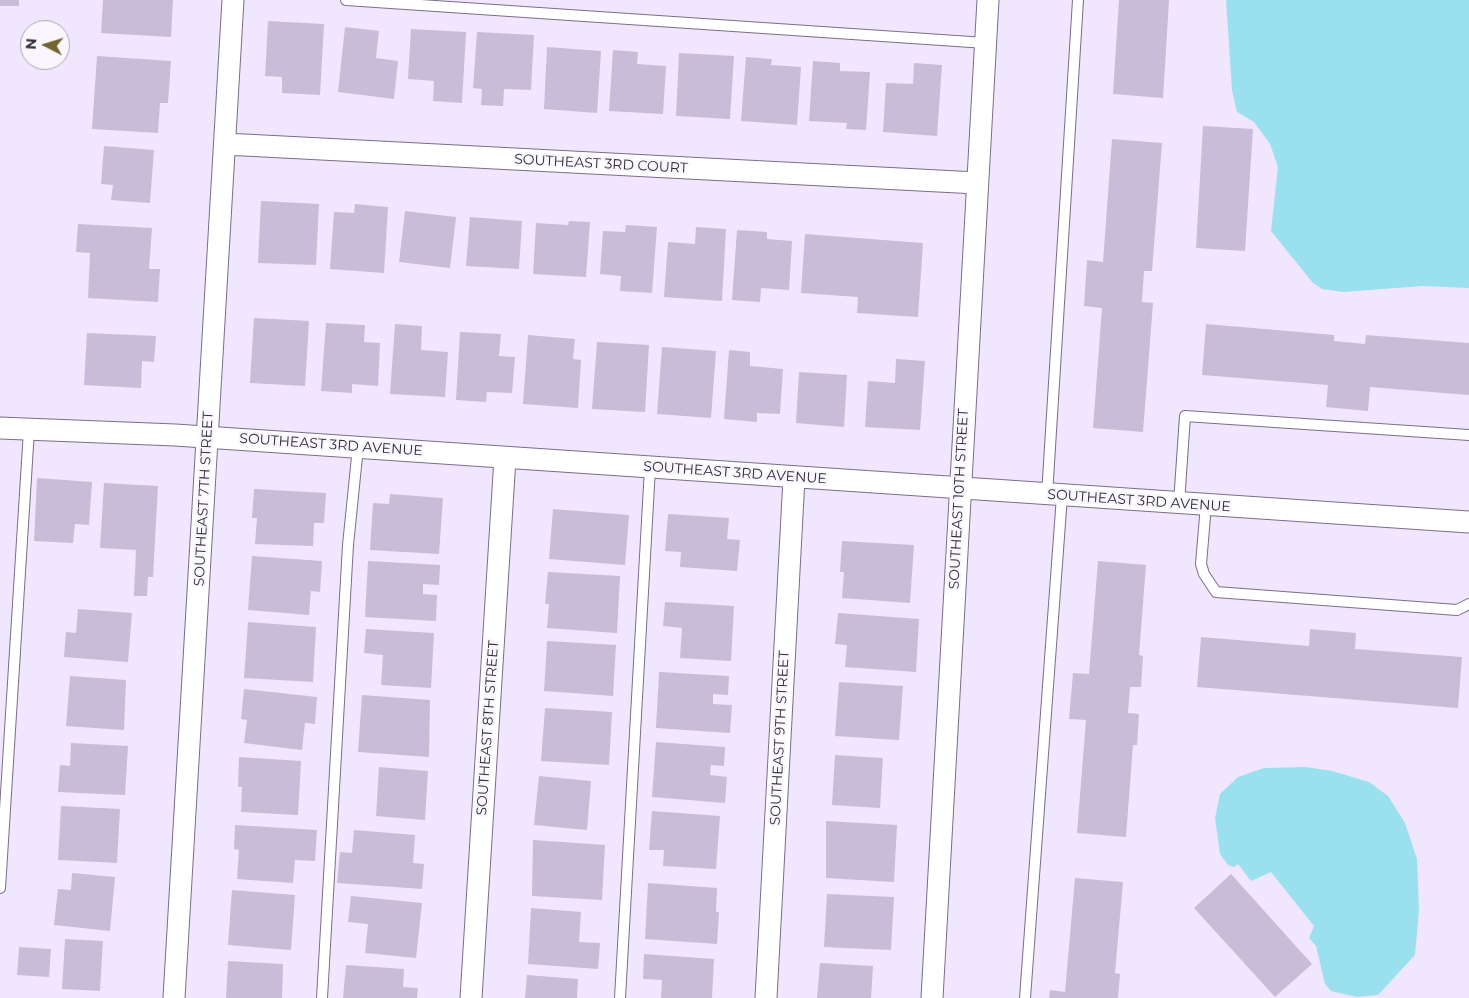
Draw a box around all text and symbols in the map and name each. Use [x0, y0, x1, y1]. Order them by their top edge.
north arrow [20, 20, 70, 70]
text: N [22, 37, 41, 50]
street label: SOUTHEAST 3RD COURT [514, 151, 688, 177]
street label: SOUTHEAST 10TH STREET [946, 408, 972, 590]
street label: SOUTHEAST 7TH STREET [191, 411, 217, 587]
street label: SOUTHEAST 3RD AVENUE [239, 430, 423, 460]
street label: SOUTHEAST 3RD AVENUE [643, 458, 827, 488]
street label: SOUTHEAST 3RD AVENUE [1047, 486, 1231, 516]
street label: SOUTHEAST 8TH STREET [473, 640, 503, 816]
street label: SOUTHEAST 9TH STREET [767, 650, 793, 826]

